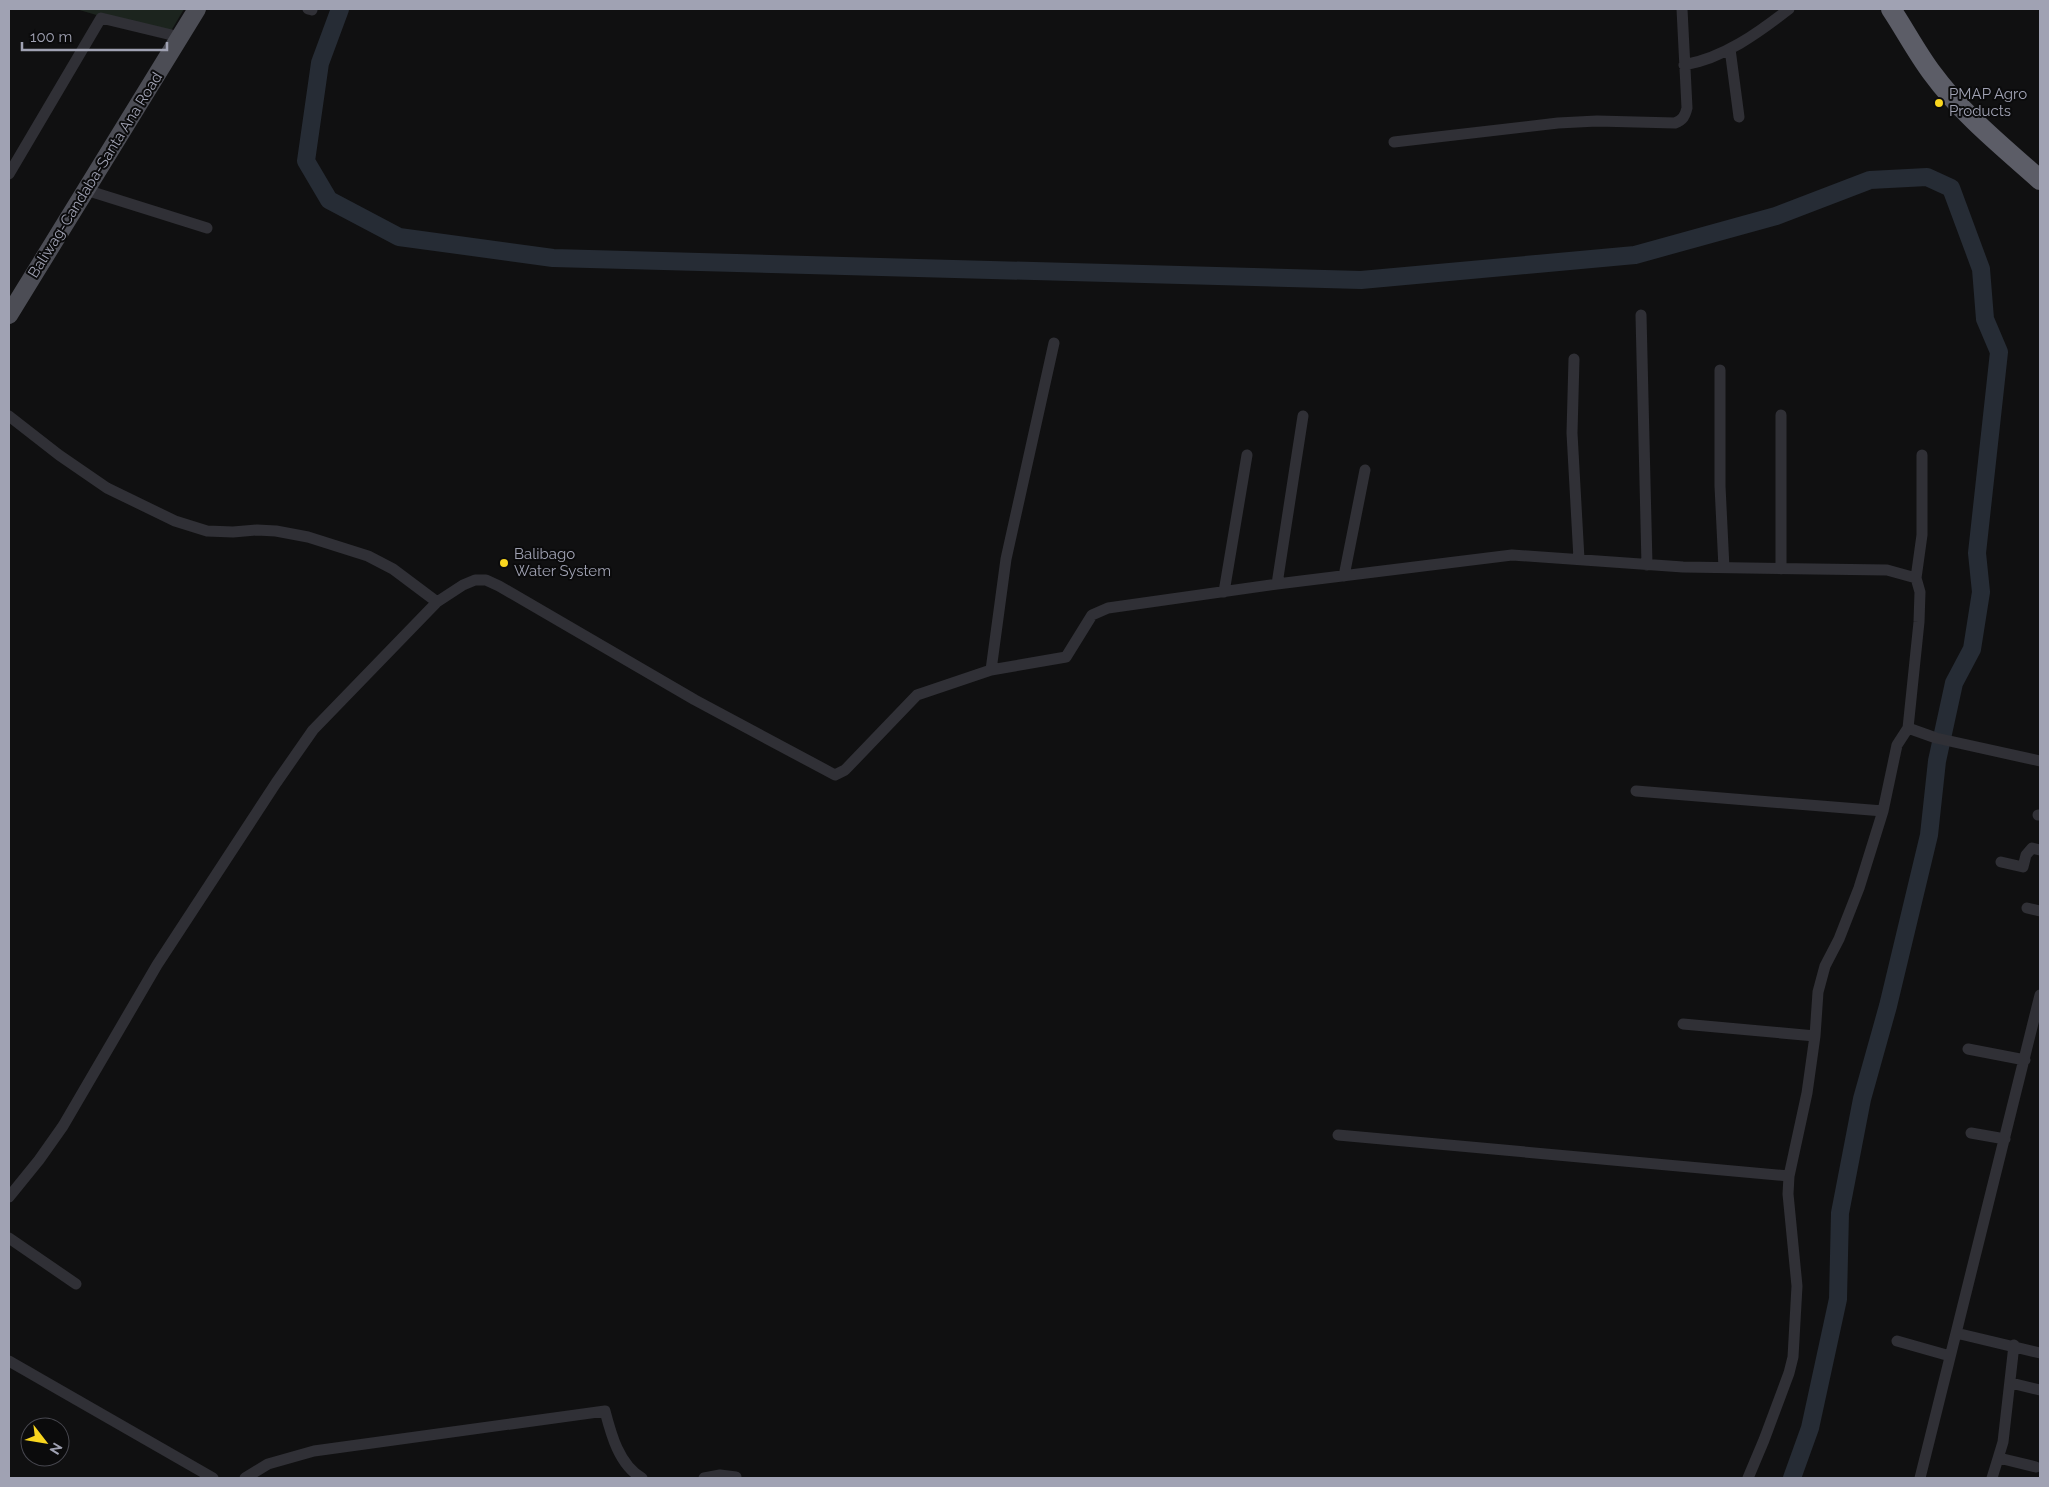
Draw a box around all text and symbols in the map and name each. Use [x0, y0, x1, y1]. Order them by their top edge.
scale bar [22, 20, 168, 52]
text: 100 m [30, 28, 72, 46]
street label: Baliwag-Candaba-Santa Ana Road [24, 69, 166, 281]
place label: PMAP Agro Products [1949, 85, 2027, 120]
marker: PMAP Agro Products [1933, 97, 1945, 109]
place label: Balibago Water System [514, 545, 611, 580]
marker: Balibago Water System [498, 557, 510, 569]
north arrow [20, 1417, 70, 1467]
text: N [47, 1440, 66, 1457]

